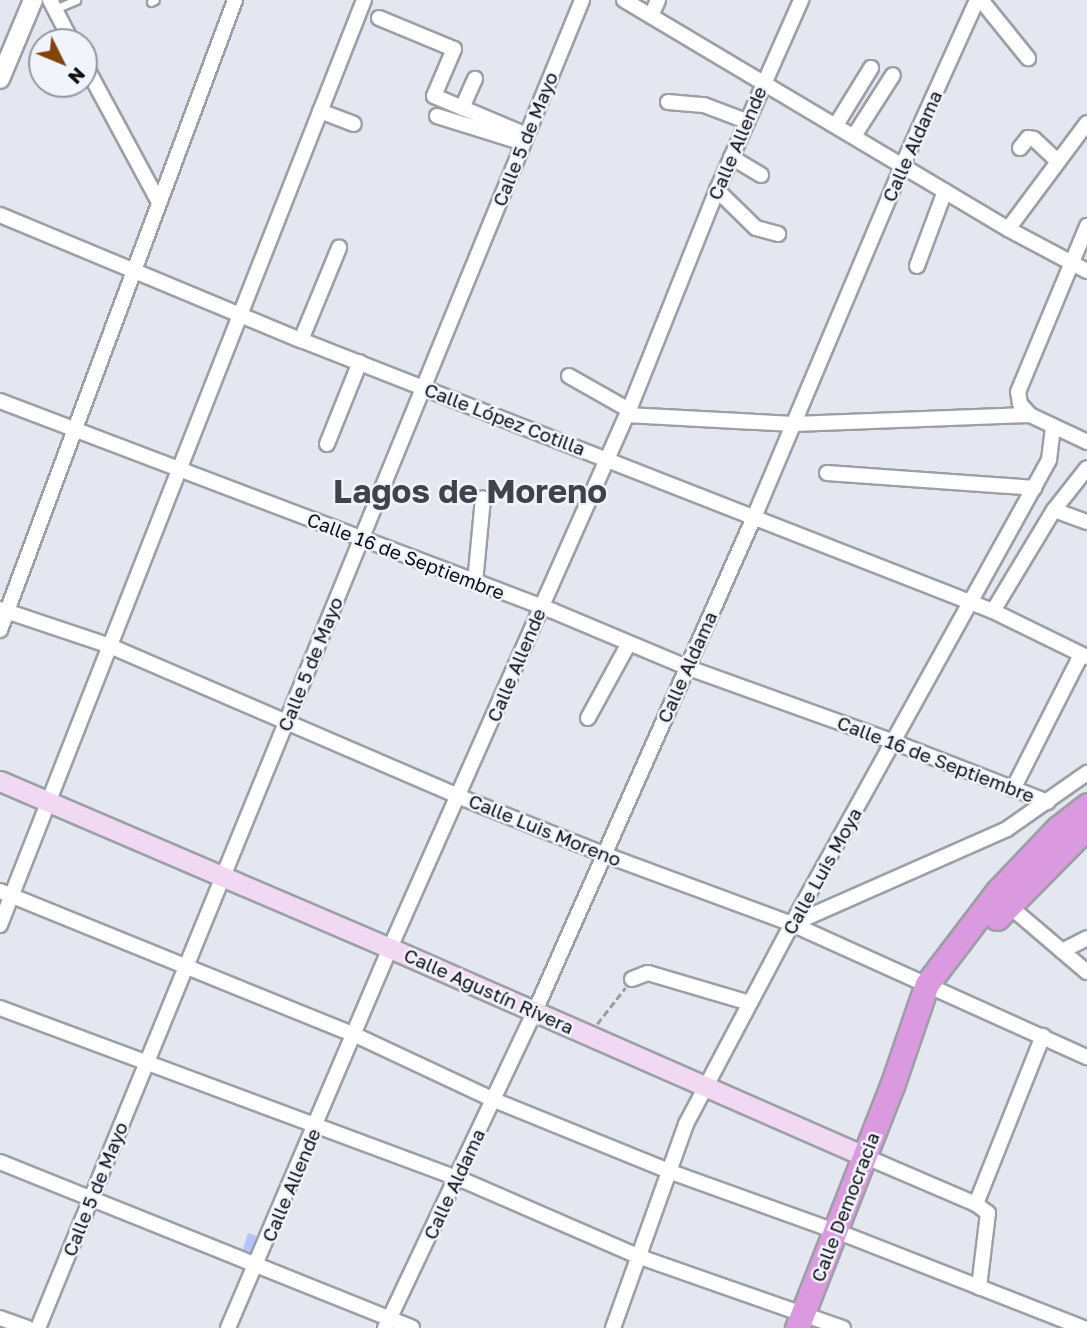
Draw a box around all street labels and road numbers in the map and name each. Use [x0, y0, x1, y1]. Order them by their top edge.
street label: Calle 5 de Mayo [488, 68, 562, 210]
street label: Calle Allende [703, 83, 771, 203]
street label: Calle Aldama [877, 87, 947, 205]
street label: Calle López Cotilla [421, 378, 589, 460]
street label: Calle 16 de Septiembre [304, 508, 508, 604]
street label: Calle 5 de Mayo [273, 593, 347, 735]
street label: Calle Allende [482, 605, 550, 725]
street label: Calle Aldama [652, 608, 722, 726]
street label: Calle 16 de Septiembre [834, 711, 1038, 807]
street label: Calle Luis Moreno [465, 789, 625, 871]
street label: Calle Luis Moya [778, 804, 866, 938]
street label: Calle Agustín Rivera [401, 943, 577, 1039]
street label: Calle 5 de Mayo [58, 1118, 132, 1260]
street label: Calle Allende [257, 1125, 325, 1245]
street label: Calle Aldama [418, 1125, 490, 1243]
street label: Calle Democracia [806, 1129, 884, 1285]

